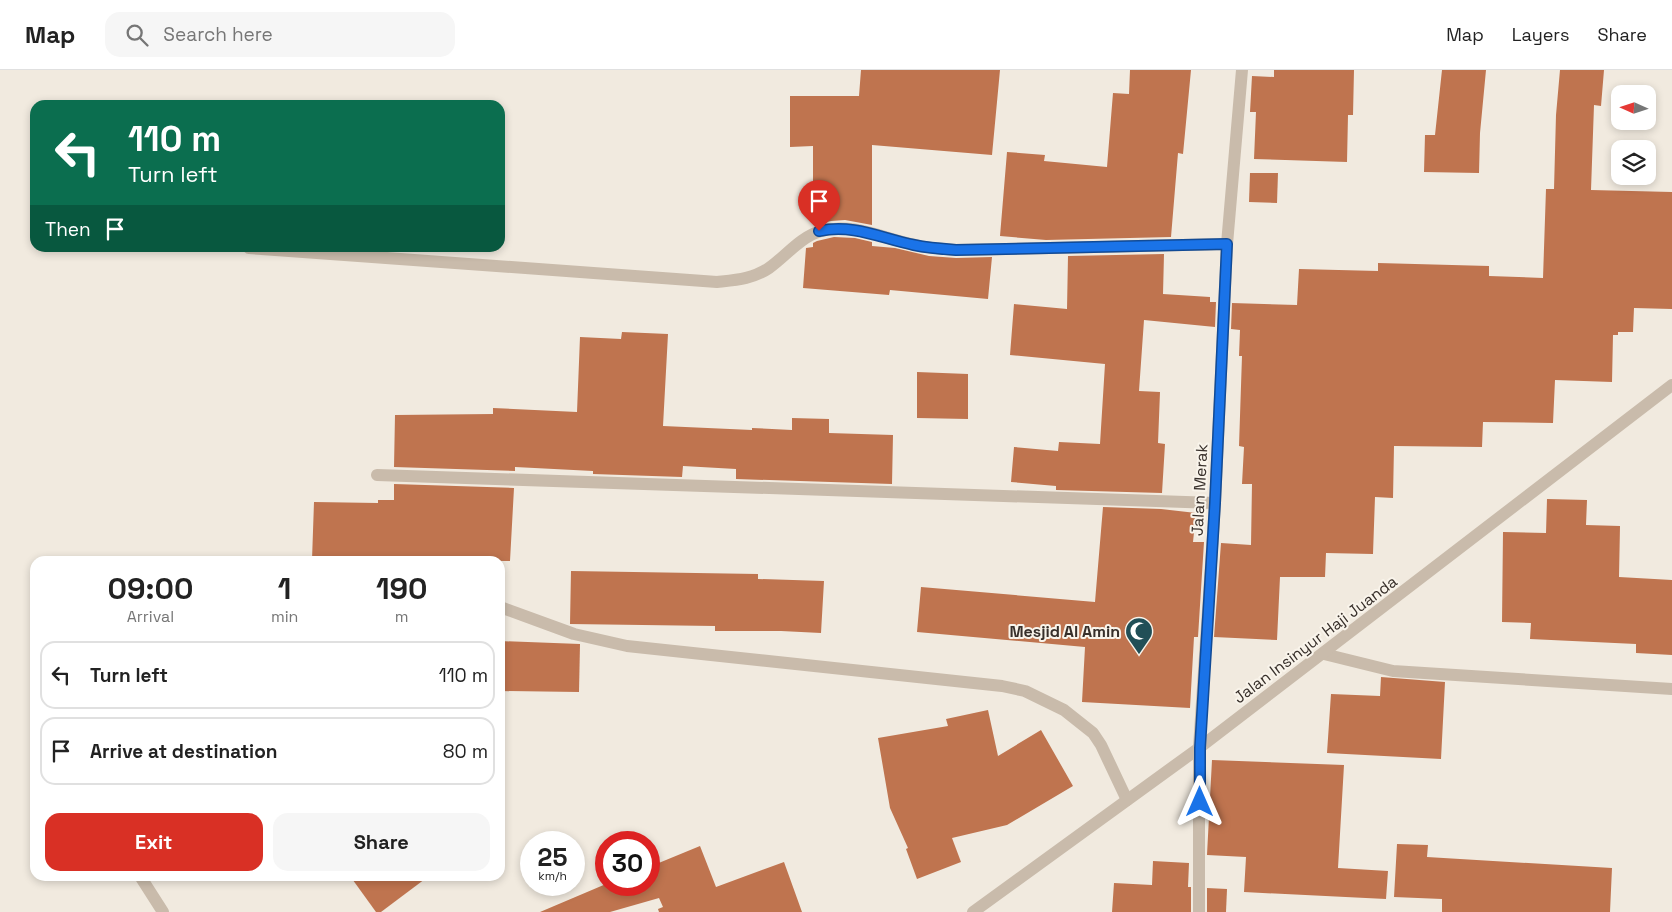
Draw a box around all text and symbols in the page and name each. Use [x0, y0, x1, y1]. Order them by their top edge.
search box [105, 12, 455, 57]
text: Map [25, 19, 75, 50]
icon: search [123, 21, 151, 49]
text: Search here [163, 22, 273, 47]
text: Map [1446, 23, 1484, 46]
text: Layers [1512, 23, 1569, 46]
text: Share [1597, 23, 1647, 46]
north arrow [1611, 85, 1656, 130]
map controls [1611, 85, 1656, 185]
text: 110 m [128, 117, 221, 161]
icon: left [45, 120, 110, 185]
button: layers [1611, 140, 1656, 185]
text: Turn left [128, 160, 218, 188]
pin [798, 180, 840, 231]
icon: arrive [805, 187, 833, 215]
icon: arrive [101, 215, 129, 243]
text: Then [45, 217, 91, 242]
street label: Jalan Merak [1187, 443, 1212, 537]
text: 09:00 [108, 569, 193, 608]
text: 1 [278, 569, 291, 608]
text: 190 [376, 569, 427, 608]
street label: Jalan Insinyur Haji Juanda [1229, 571, 1401, 708]
text: Arrival [127, 606, 174, 627]
text: min [271, 606, 298, 627]
text: m [395, 606, 409, 627]
mosque icon: Mesjid Al Amin [1124, 616, 1154, 655]
place label: Mesjid Al Amin [1009, 621, 1120, 642]
icon: left [47, 661, 75, 689]
text: Turn left [90, 663, 168, 688]
text: 110 m [439, 663, 488, 688]
icon: arrive [47, 737, 75, 765]
text: Arrive at destination [90, 739, 278, 764]
text: 80 m [443, 739, 488, 764]
position arrow [1173, 775, 1225, 827]
button: Exit [45, 813, 263, 871]
button: Share [273, 813, 490, 871]
speed limit sign: 30 [595, 831, 660, 896]
text: 25 [538, 841, 567, 873]
text: km/h [538, 868, 567, 884]

